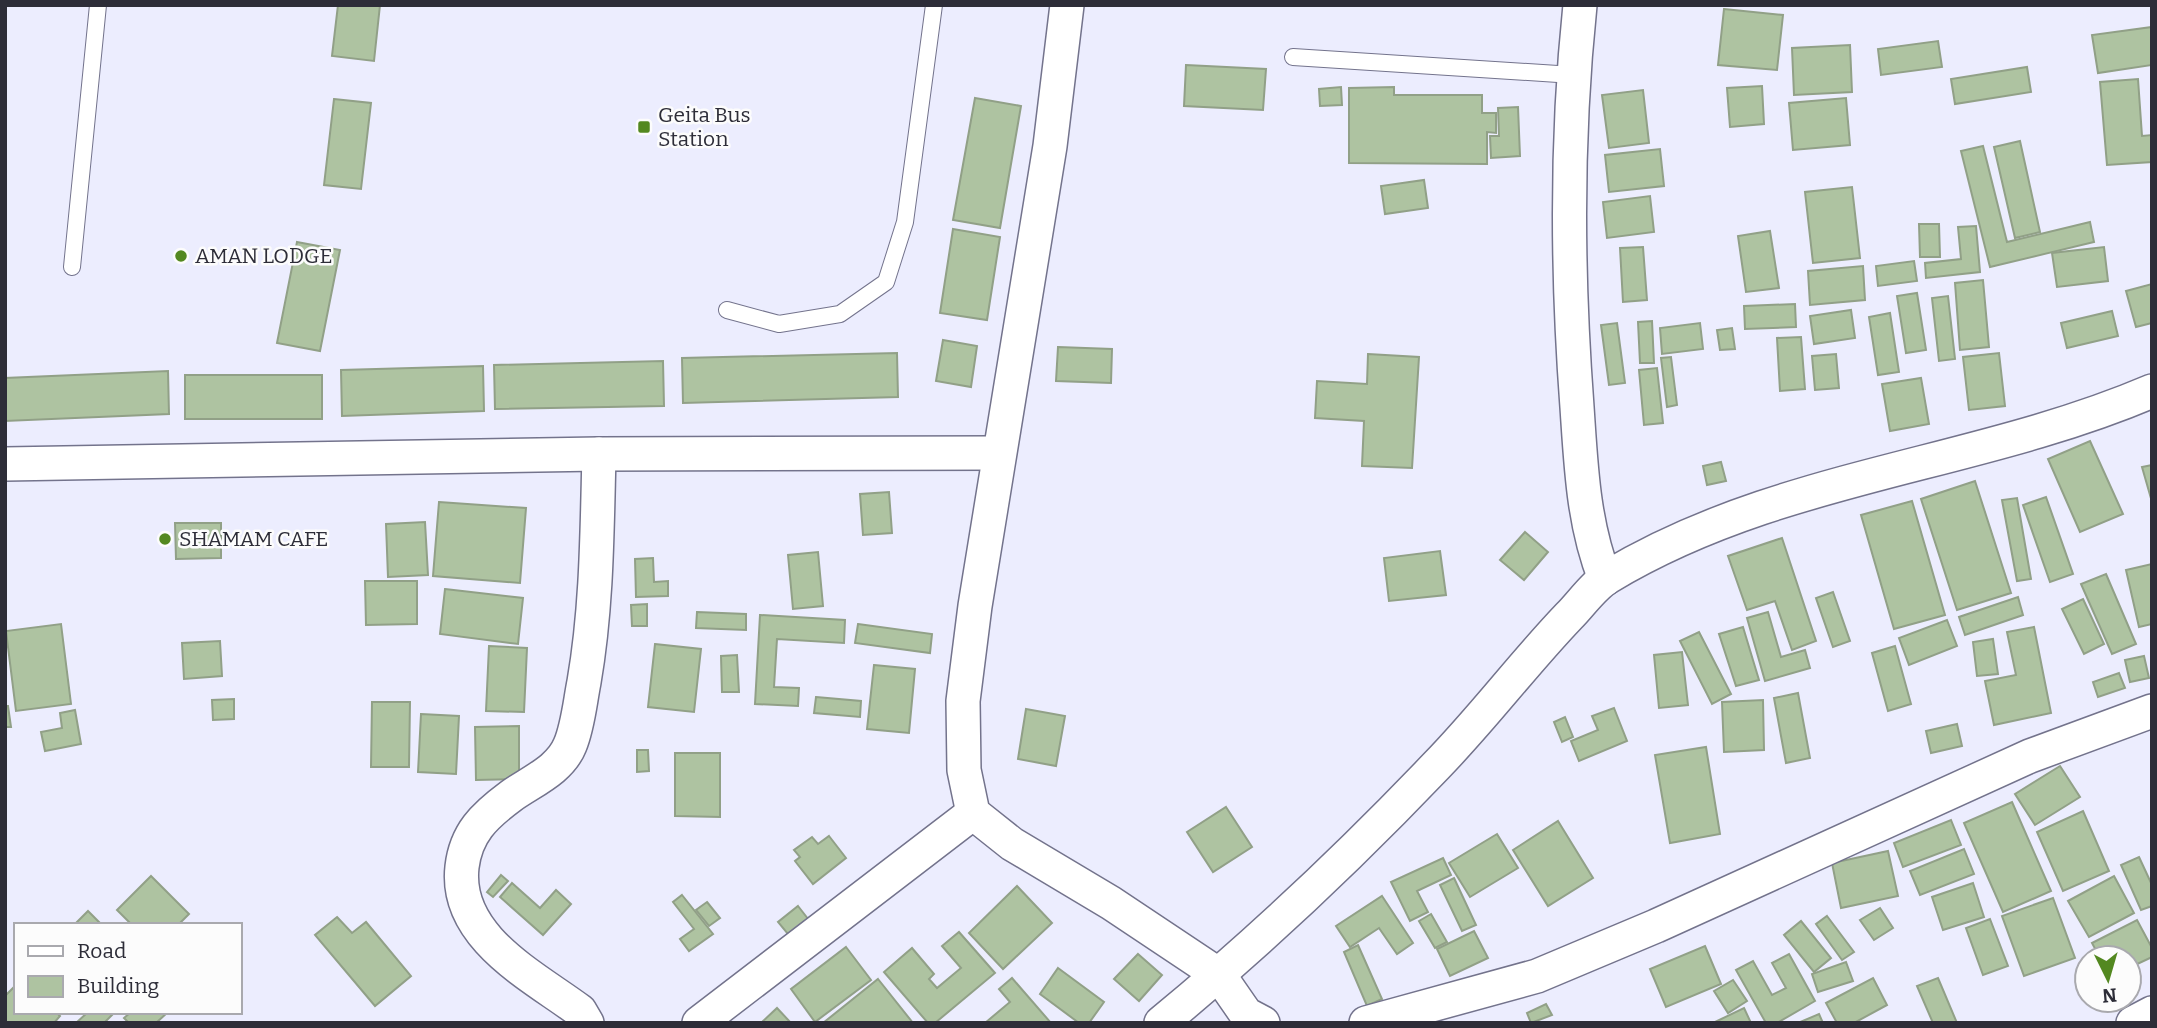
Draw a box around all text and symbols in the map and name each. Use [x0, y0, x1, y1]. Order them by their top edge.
place label: Geita Bus Station [658, 102, 751, 152]
marker: Geita Bus Station [636, 119, 652, 135]
place label: AMAN LODGE [195, 243, 333, 269]
marker: AMAN LODGE [173, 248, 189, 264]
place label: SHAMAM CAFE [179, 526, 328, 552]
marker: SHAMAM CAFE [157, 531, 173, 547]
legend [14, 923, 242, 1014]
text: Road [77, 938, 126, 964]
north arrow [2073, 944, 2143, 1014]
text: Building [77, 973, 160, 999]
text: N [2101, 983, 2118, 1008]

